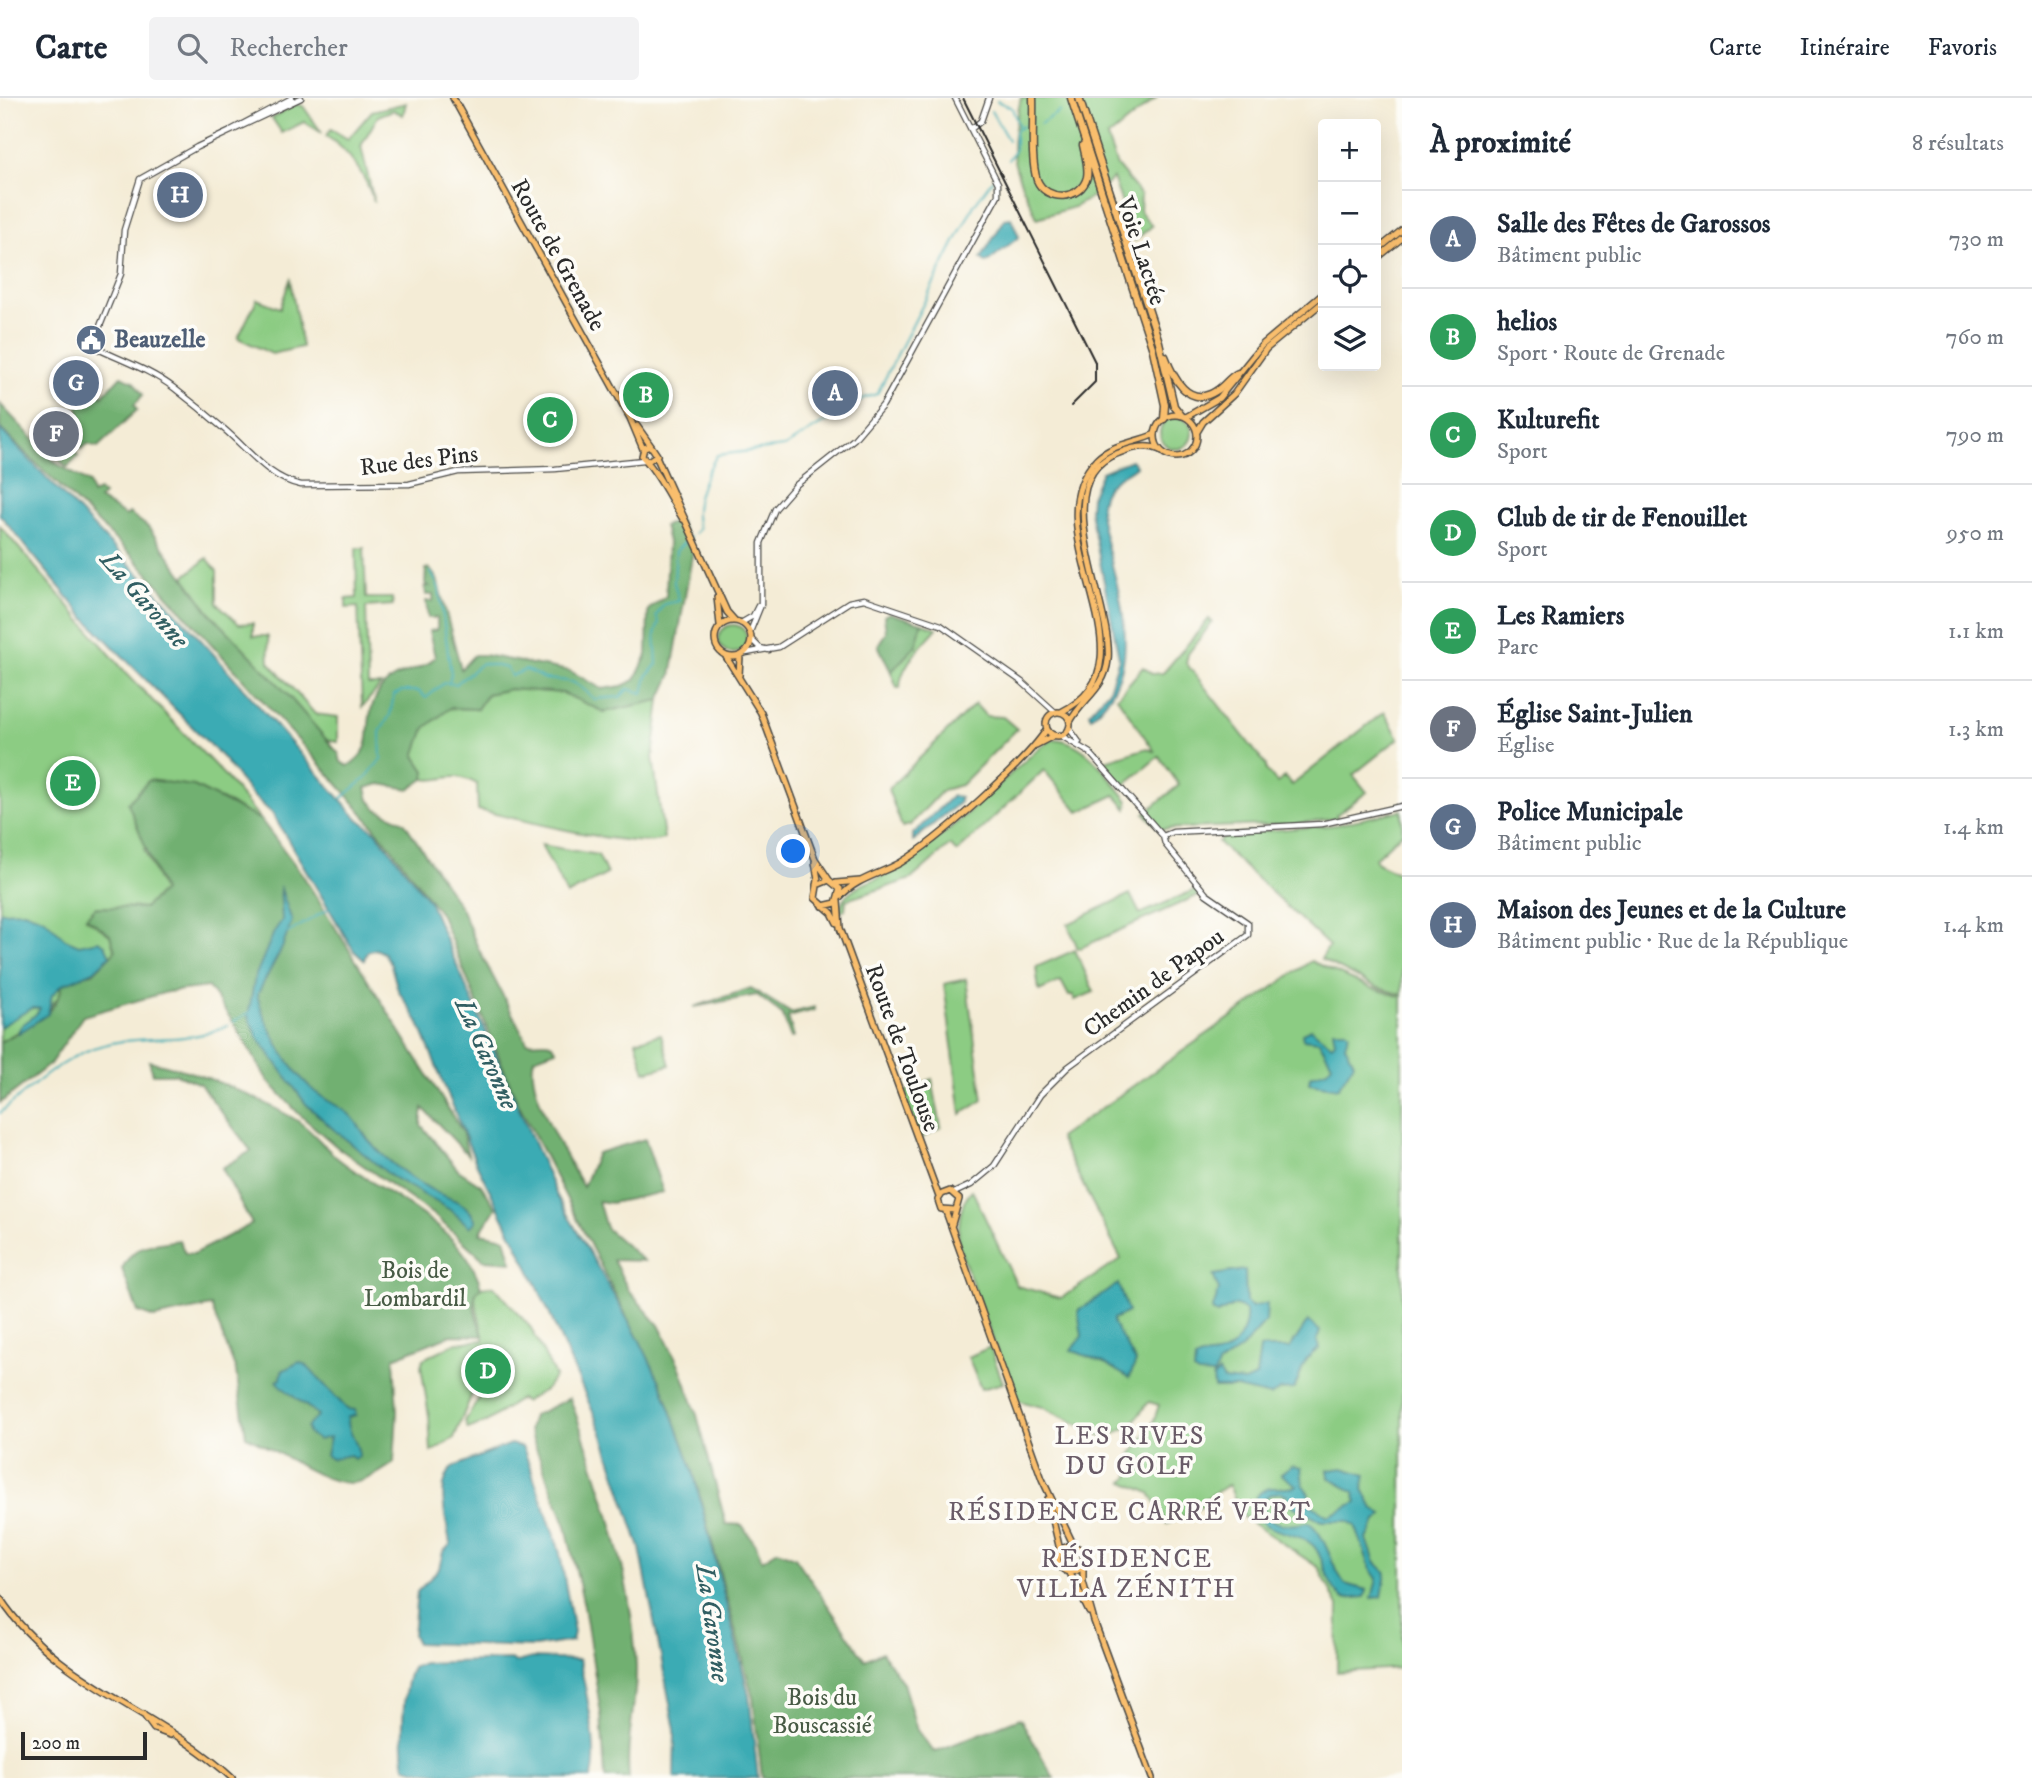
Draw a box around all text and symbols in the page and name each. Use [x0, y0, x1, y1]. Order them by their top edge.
search box [149, 17, 639, 80]
text: Carte [35, 28, 107, 69]
icon: search [173, 29, 211, 67]
text: Rechercher [229, 32, 348, 65]
text: Carte [1709, 33, 1762, 63]
text: Itinéraire [1800, 33, 1890, 63]
text: Favoris [1928, 33, 1997, 63]
map controls [1318, 119, 1381, 371]
button: + [1318, 119, 1381, 182]
text: À proximité [1430, 125, 1571, 162]
text: 8 résultats [1912, 129, 2004, 158]
pin: H [157, 169, 203, 221]
street label: Route de Grenade [504, 174, 612, 336]
button: − [1318, 182, 1381, 245]
street label: Voie Lactée [1109, 192, 1173, 309]
text: Salle des Fêtes de Garossos [1497, 208, 1771, 241]
text: A [1446, 225, 1460, 254]
text: 730 m [1949, 225, 2004, 254]
text: Bâtiment public [1497, 241, 1642, 270]
button: locate [1318, 245, 1381, 308]
text: helios [1497, 306, 1557, 339]
button: layers [1318, 308, 1381, 371]
public building icon: Beauzelle [74, 323, 108, 357]
text: B [1446, 323, 1460, 352]
text: 760 m [1945, 323, 2004, 352]
place label: Beauzelle [114, 325, 206, 355]
text: Sport · Route de Grenade [1497, 339, 1725, 368]
pin: G [53, 357, 99, 409]
pin: A [812, 367, 858, 419]
pin: B [623, 369, 669, 421]
pin: C [527, 394, 573, 446]
text: Kulturefit [1497, 404, 1600, 437]
pin: F [33, 408, 79, 460]
text: C [1445, 421, 1461, 450]
text: 790 m [1946, 421, 2004, 450]
text: Sport [1497, 437, 1548, 466]
street label: Rue des Pins [358, 439, 480, 483]
text: Club de tir de Fenouillet [1497, 502, 1747, 535]
text: D [1444, 519, 1462, 548]
text: 950 m [1947, 519, 2004, 548]
text: Sport [1497, 535, 1548, 564]
water label: La Garonne [91, 543, 196, 656]
text: Les Ramiers [1497, 600, 1624, 633]
text: E [1445, 617, 1461, 646]
text: 1.1 km [1948, 617, 2004, 646]
text: Parc [1497, 633, 1539, 662]
text: Église Saint-Julien [1497, 698, 1693, 731]
text: F [1446, 715, 1460, 744]
text: 1.3 km [1948, 715, 2004, 744]
text: Église [1497, 731, 1555, 760]
pin: E [50, 757, 96, 809]
text: Police Municipale [1497, 796, 1683, 829]
text: G [1445, 813, 1461, 842]
text: 1.4 km [1943, 813, 2004, 842]
text: Bâtiment public [1497, 829, 1642, 858]
your location [776, 834, 810, 868]
text: Maison des Jeunes et de la Culture [1497, 894, 1846, 927]
text: H [1443, 911, 1463, 940]
text: 1.4 km [1943, 911, 2004, 940]
street label: Chemin de Papou [1078, 922, 1230, 1044]
text: Bâtiment public · Rue de la République [1497, 927, 1848, 956]
street label: Route de Toulouse [858, 960, 946, 1136]
water label: La Garonne [446, 991, 526, 1116]
park label: Bois de Lombardil [364, 1256, 467, 1314]
pin: D [465, 1345, 511, 1397]
district label: LES RIVES DU GOLF [1055, 1420, 1205, 1483]
district label: RÉSIDENCE CARRÉ VERT [948, 1496, 1312, 1529]
district label: RÉSIDENCE VILLA ZÉNITH [1016, 1543, 1237, 1606]
water label: La Garonne [687, 1560, 737, 1685]
park label: Bois du Bouscassié [772, 1683, 872, 1741]
scale bar [21, 1729, 147, 1761]
text: 200 m [32, 1732, 80, 1755]

